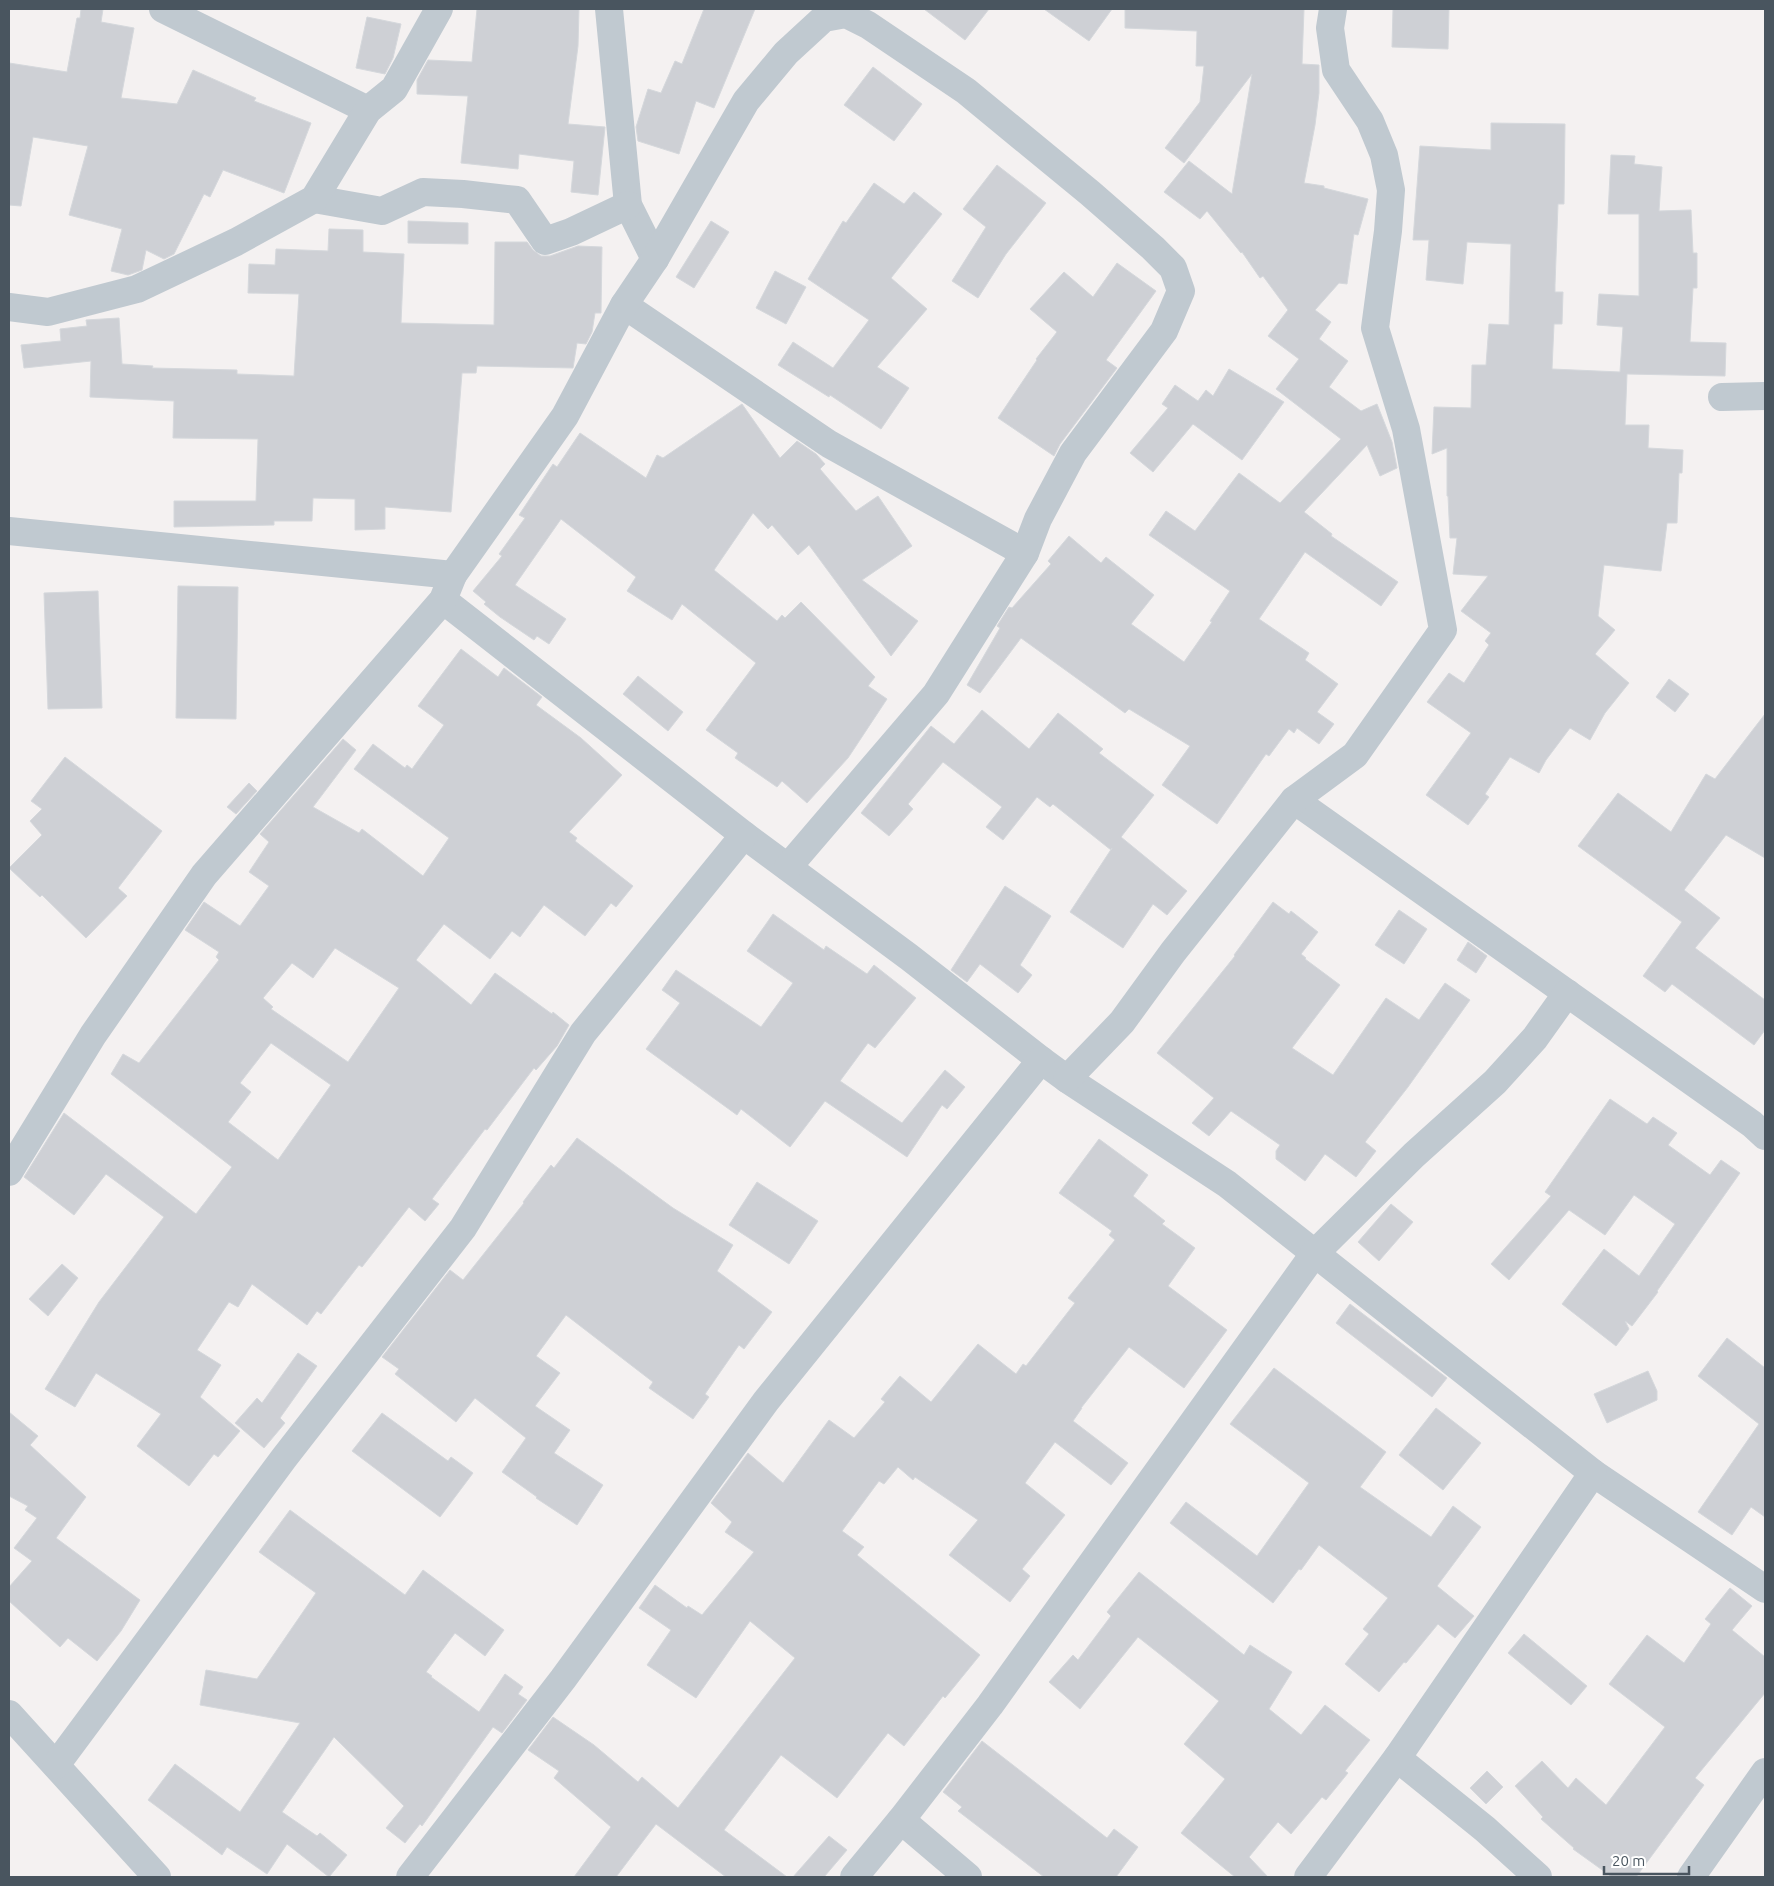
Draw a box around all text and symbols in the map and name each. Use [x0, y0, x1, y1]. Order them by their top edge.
scale bar [1604, 1844, 1689, 1876]
text: 20 m [1612, 1852, 1645, 1869]

